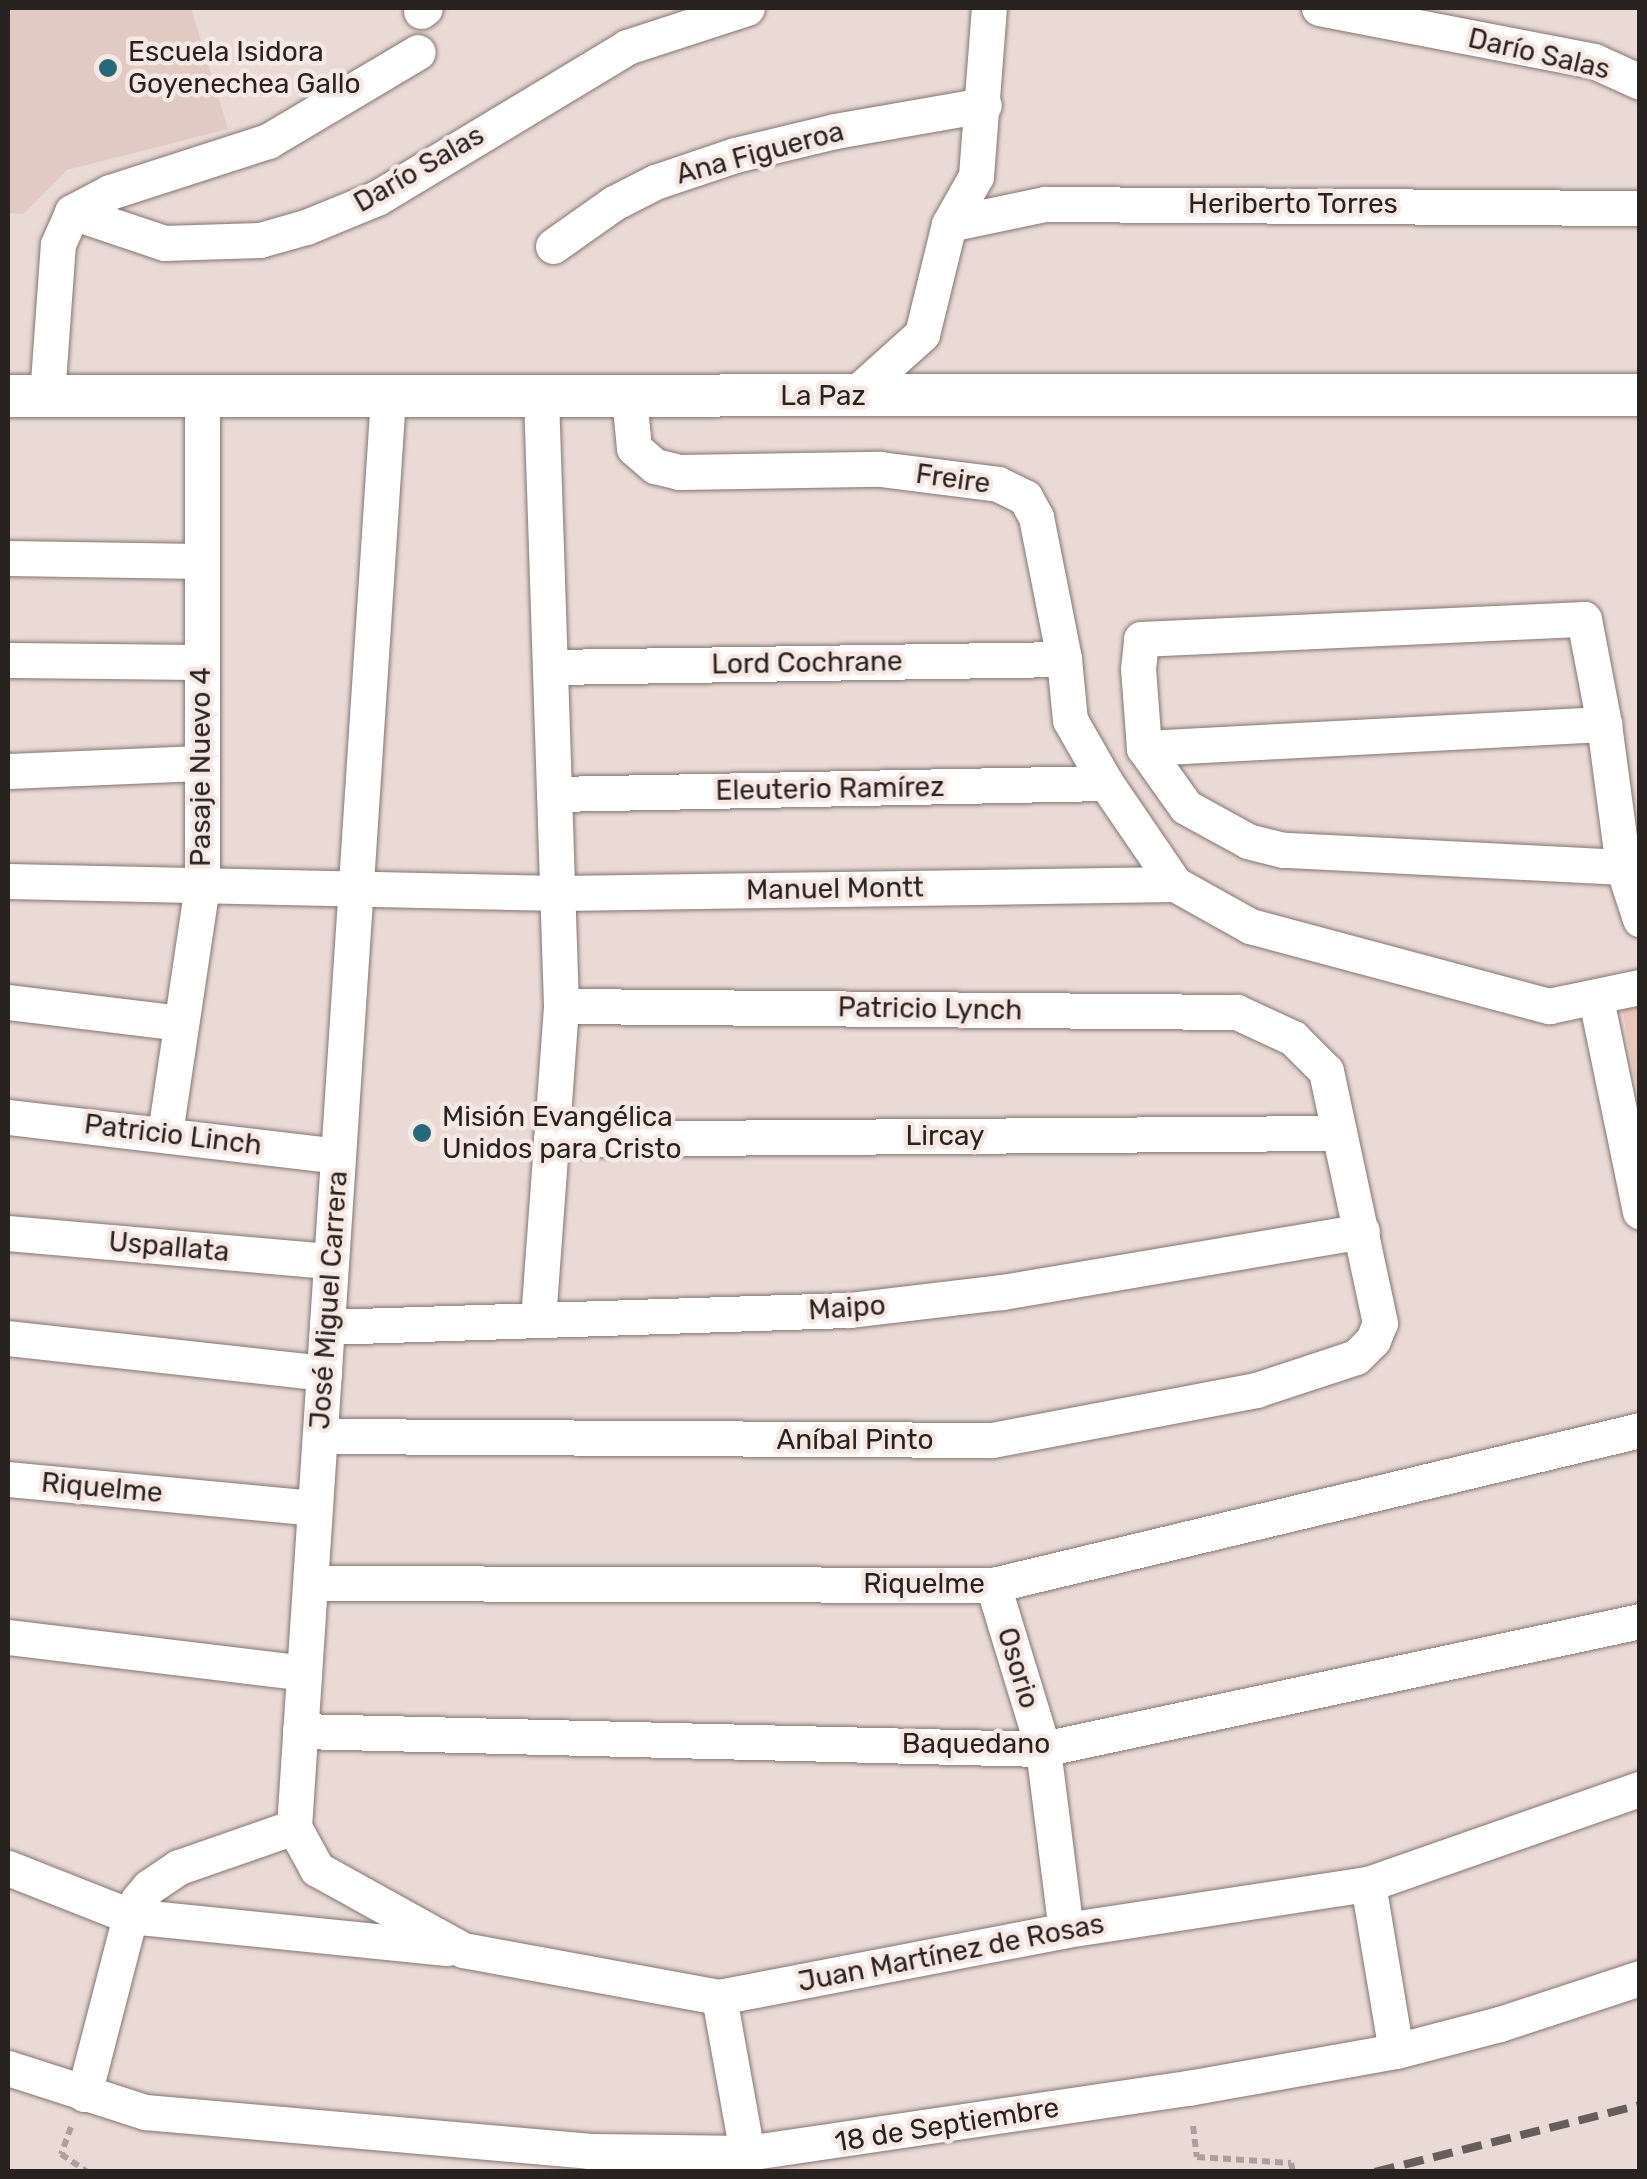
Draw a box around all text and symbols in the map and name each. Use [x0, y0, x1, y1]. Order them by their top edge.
street label: Darío Salas [1465, 21, 1613, 87]
place label: Escuela Isidora Goyenechea Gallo [128, 35, 361, 101]
marker: Escuela Isidora Goyenechea Gallo [97, 57, 119, 79]
street label: Ana Figueroa [672, 114, 848, 192]
street label: Darío Salas [348, 118, 490, 220]
street label: Heriberto Torres [1188, 187, 1398, 221]
street label: La Paz [780, 379, 866, 413]
street label: Freire [914, 457, 992, 501]
street label: Lord Cochrane [711, 645, 903, 681]
street label: Pasaje Nuevo 4 [184, 667, 218, 867]
street label: Eleuterio Ramírez [715, 770, 945, 808]
street label: Manuel Montt [746, 871, 924, 907]
street label: Patricio Lynch [837, 991, 1023, 1027]
place label: Misión Evangélica Unidos para Cristo [442, 1100, 681, 1166]
street label: Patricio Linch [82, 1107, 264, 1163]
street label: Lircay [906, 1119, 984, 1153]
marker: Misión Evangélica Unidos para Cristo [411, 1122, 433, 1144]
street label: José Miguel Carrera [303, 1170, 355, 1430]
street label: Uspallata [107, 1225, 231, 1269]
street label: Maipo [807, 1289, 887, 1327]
street label: Aníbal Pinto [777, 1423, 933, 1457]
street label: Riquelme [40, 1466, 164, 1510]
street label: Riquelme [863, 1567, 985, 1601]
street label: Osorio [990, 1623, 1046, 1713]
street label: Baquedano [902, 1727, 1050, 1761]
street label: Juan Martínez de Rosas [795, 1907, 1107, 1999]
street label: 18 de Septiembre [833, 2091, 1061, 2159]

